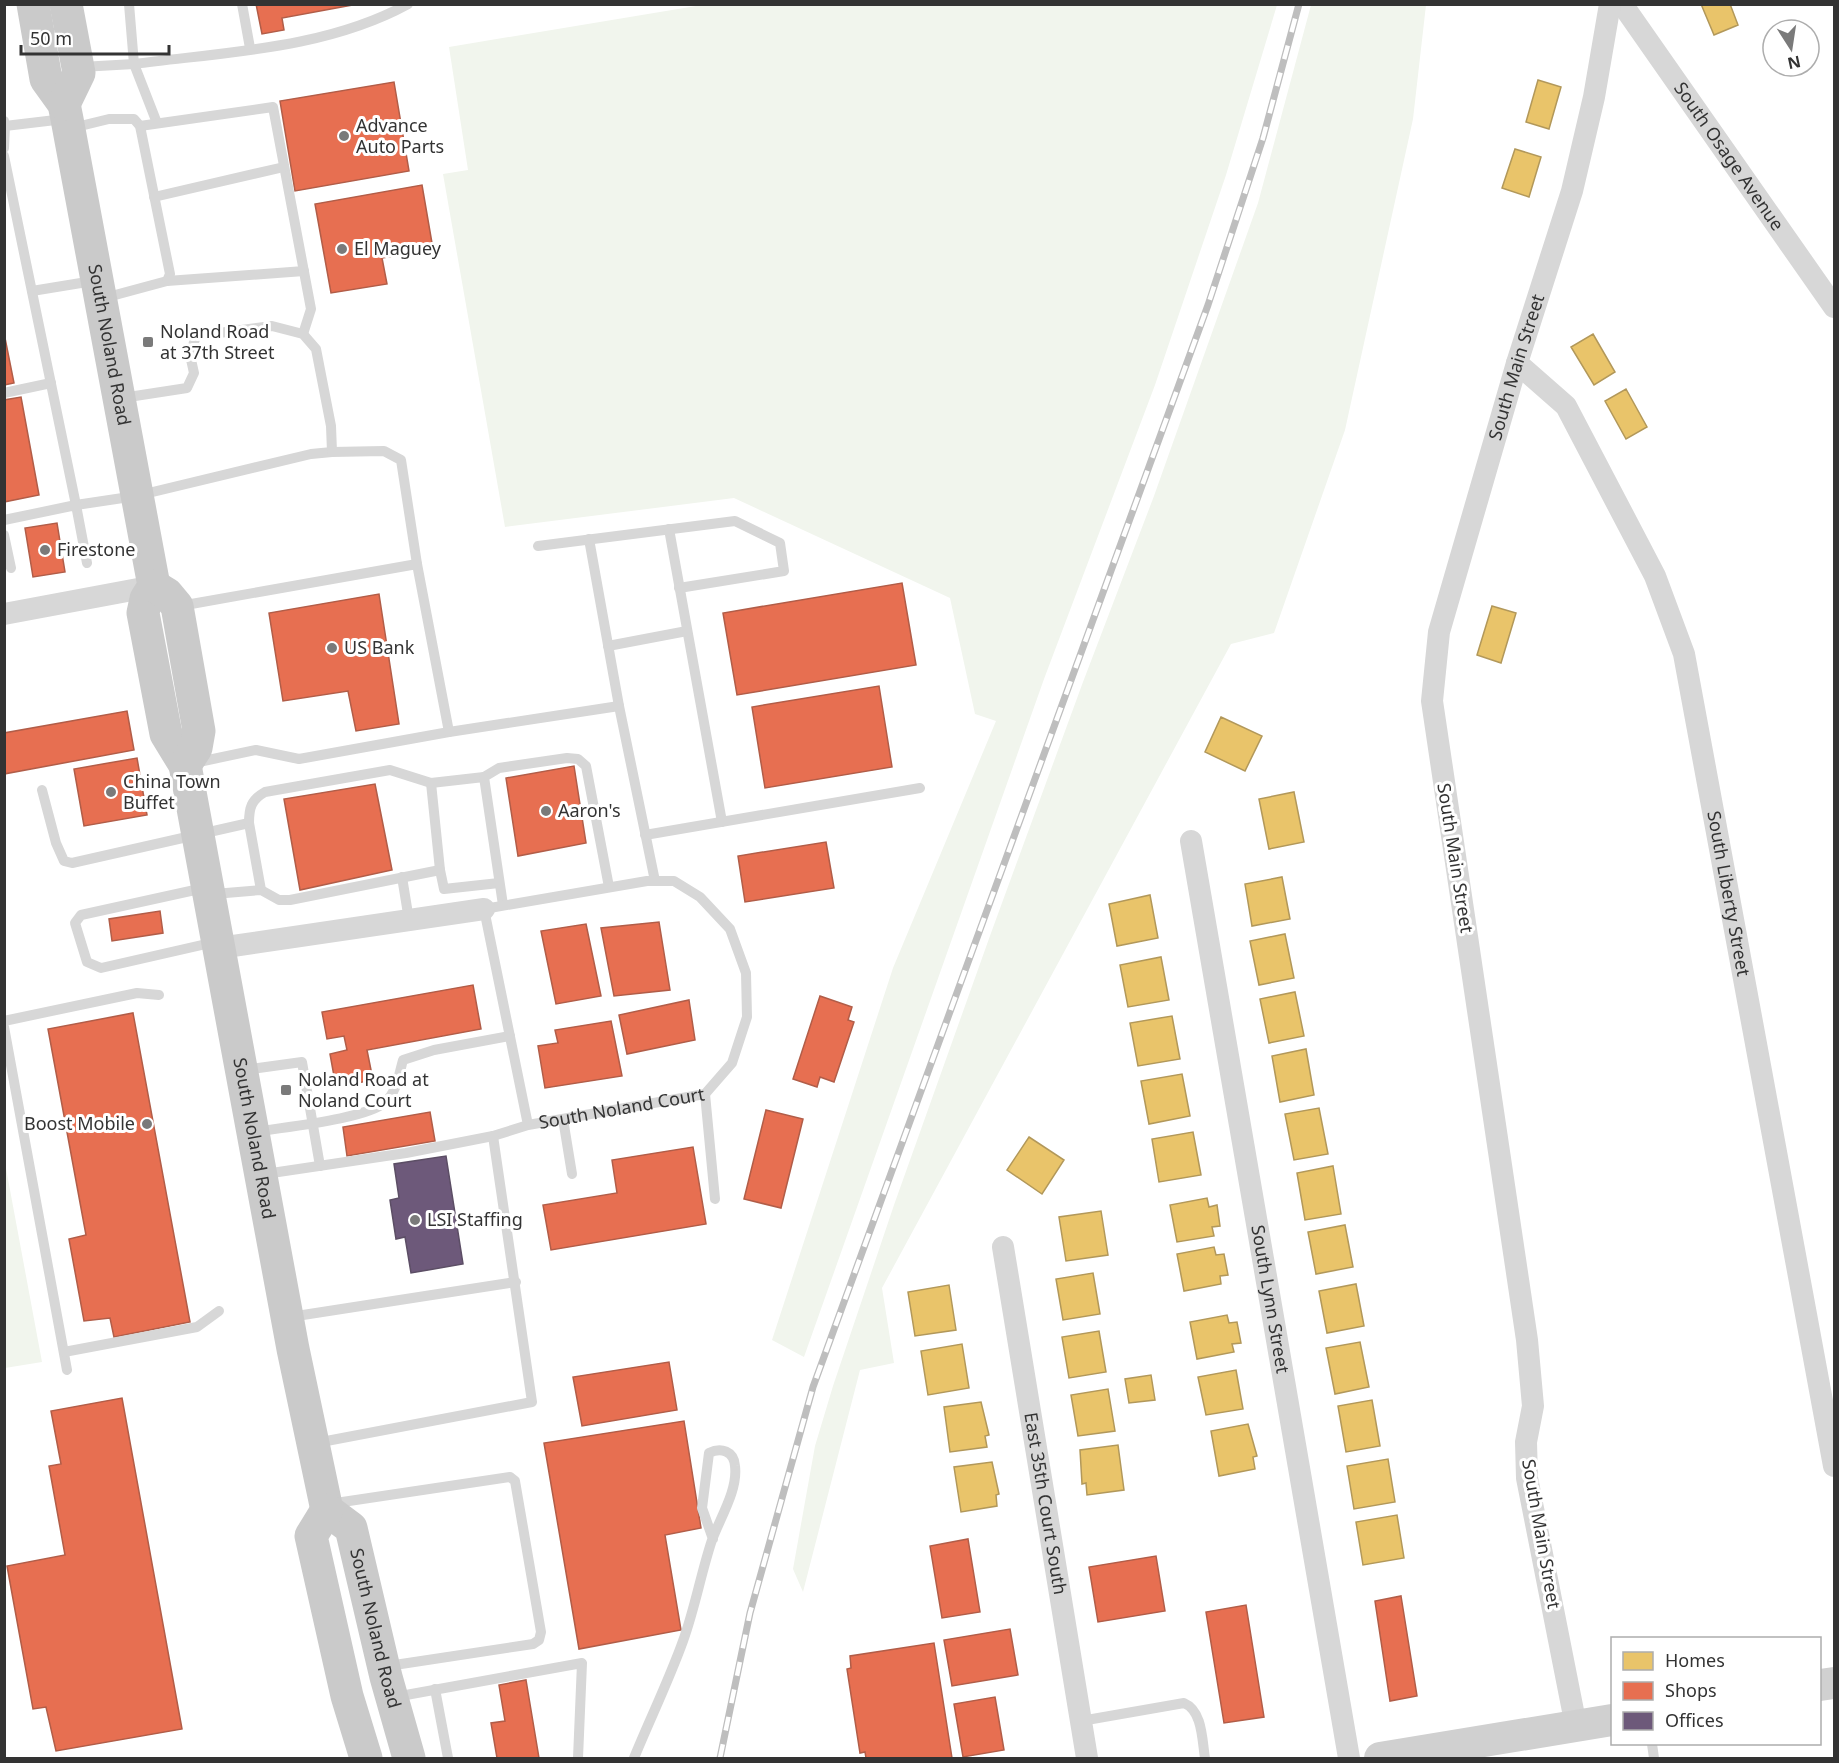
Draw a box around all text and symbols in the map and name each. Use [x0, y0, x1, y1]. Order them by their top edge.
scale bar [21, 18, 170, 56]
north arrow [1761, 18, 1821, 78]
text: 50 m [30, 26, 72, 50]
text: N [1785, 51, 1803, 75]
street label: South Osage Avenue [1669, 77, 1790, 235]
place label: Advance Auto Parts [356, 113, 444, 158]
marker: Advance Auto Parts [337, 129, 351, 143]
place label: El Maguey [354, 236, 442, 260]
marker: El Maguey [335, 242, 349, 256]
street label: South Noland Road [83, 262, 137, 427]
street label: South Main Street [1482, 290, 1549, 443]
place label: Noland Road at 37th Street [160, 319, 275, 364]
marker: Noland Road at 37th Street [141, 335, 155, 349]
place label: Firestone [57, 537, 136, 561]
marker: Firestone [38, 543, 52, 557]
place label: US Bank [344, 635, 415, 659]
marker: US Bank [325, 641, 339, 655]
place label: China Town Buffet [123, 769, 221, 814]
street label: South Main Street [1432, 781, 1480, 935]
marker: China Town Buffet [104, 785, 118, 799]
place label: Aaron's [558, 798, 621, 822]
marker: Aaron's [539, 804, 553, 818]
street label: South Liberty Street [1702, 809, 1756, 979]
street label: South Noland Road [228, 1055, 282, 1221]
place label: Noland Road at Noland Court [298, 1067, 429, 1112]
street label: South Noland Court [537, 1081, 707, 1134]
marker: Noland Road at Noland Court [279, 1083, 293, 1097]
place label: Boost Mobile [24, 1111, 135, 1135]
marker: Boost Mobile [140, 1117, 154, 1131]
place label: LSI Staffing [427, 1207, 523, 1231]
marker: LSI Staffing [408, 1213, 422, 1227]
street label: South Lynn Street [1246, 1223, 1296, 1376]
street label: East 35th Court South [1019, 1410, 1073, 1596]
street label: South Main Street [1517, 1457, 1567, 1611]
street label: South Noland Road [345, 1546, 407, 1711]
legend [1611, 1637, 1821, 1745]
text: Homes [1665, 1648, 1725, 1672]
text: Shops [1665, 1678, 1717, 1702]
text: Offices [1665, 1708, 1724, 1732]

